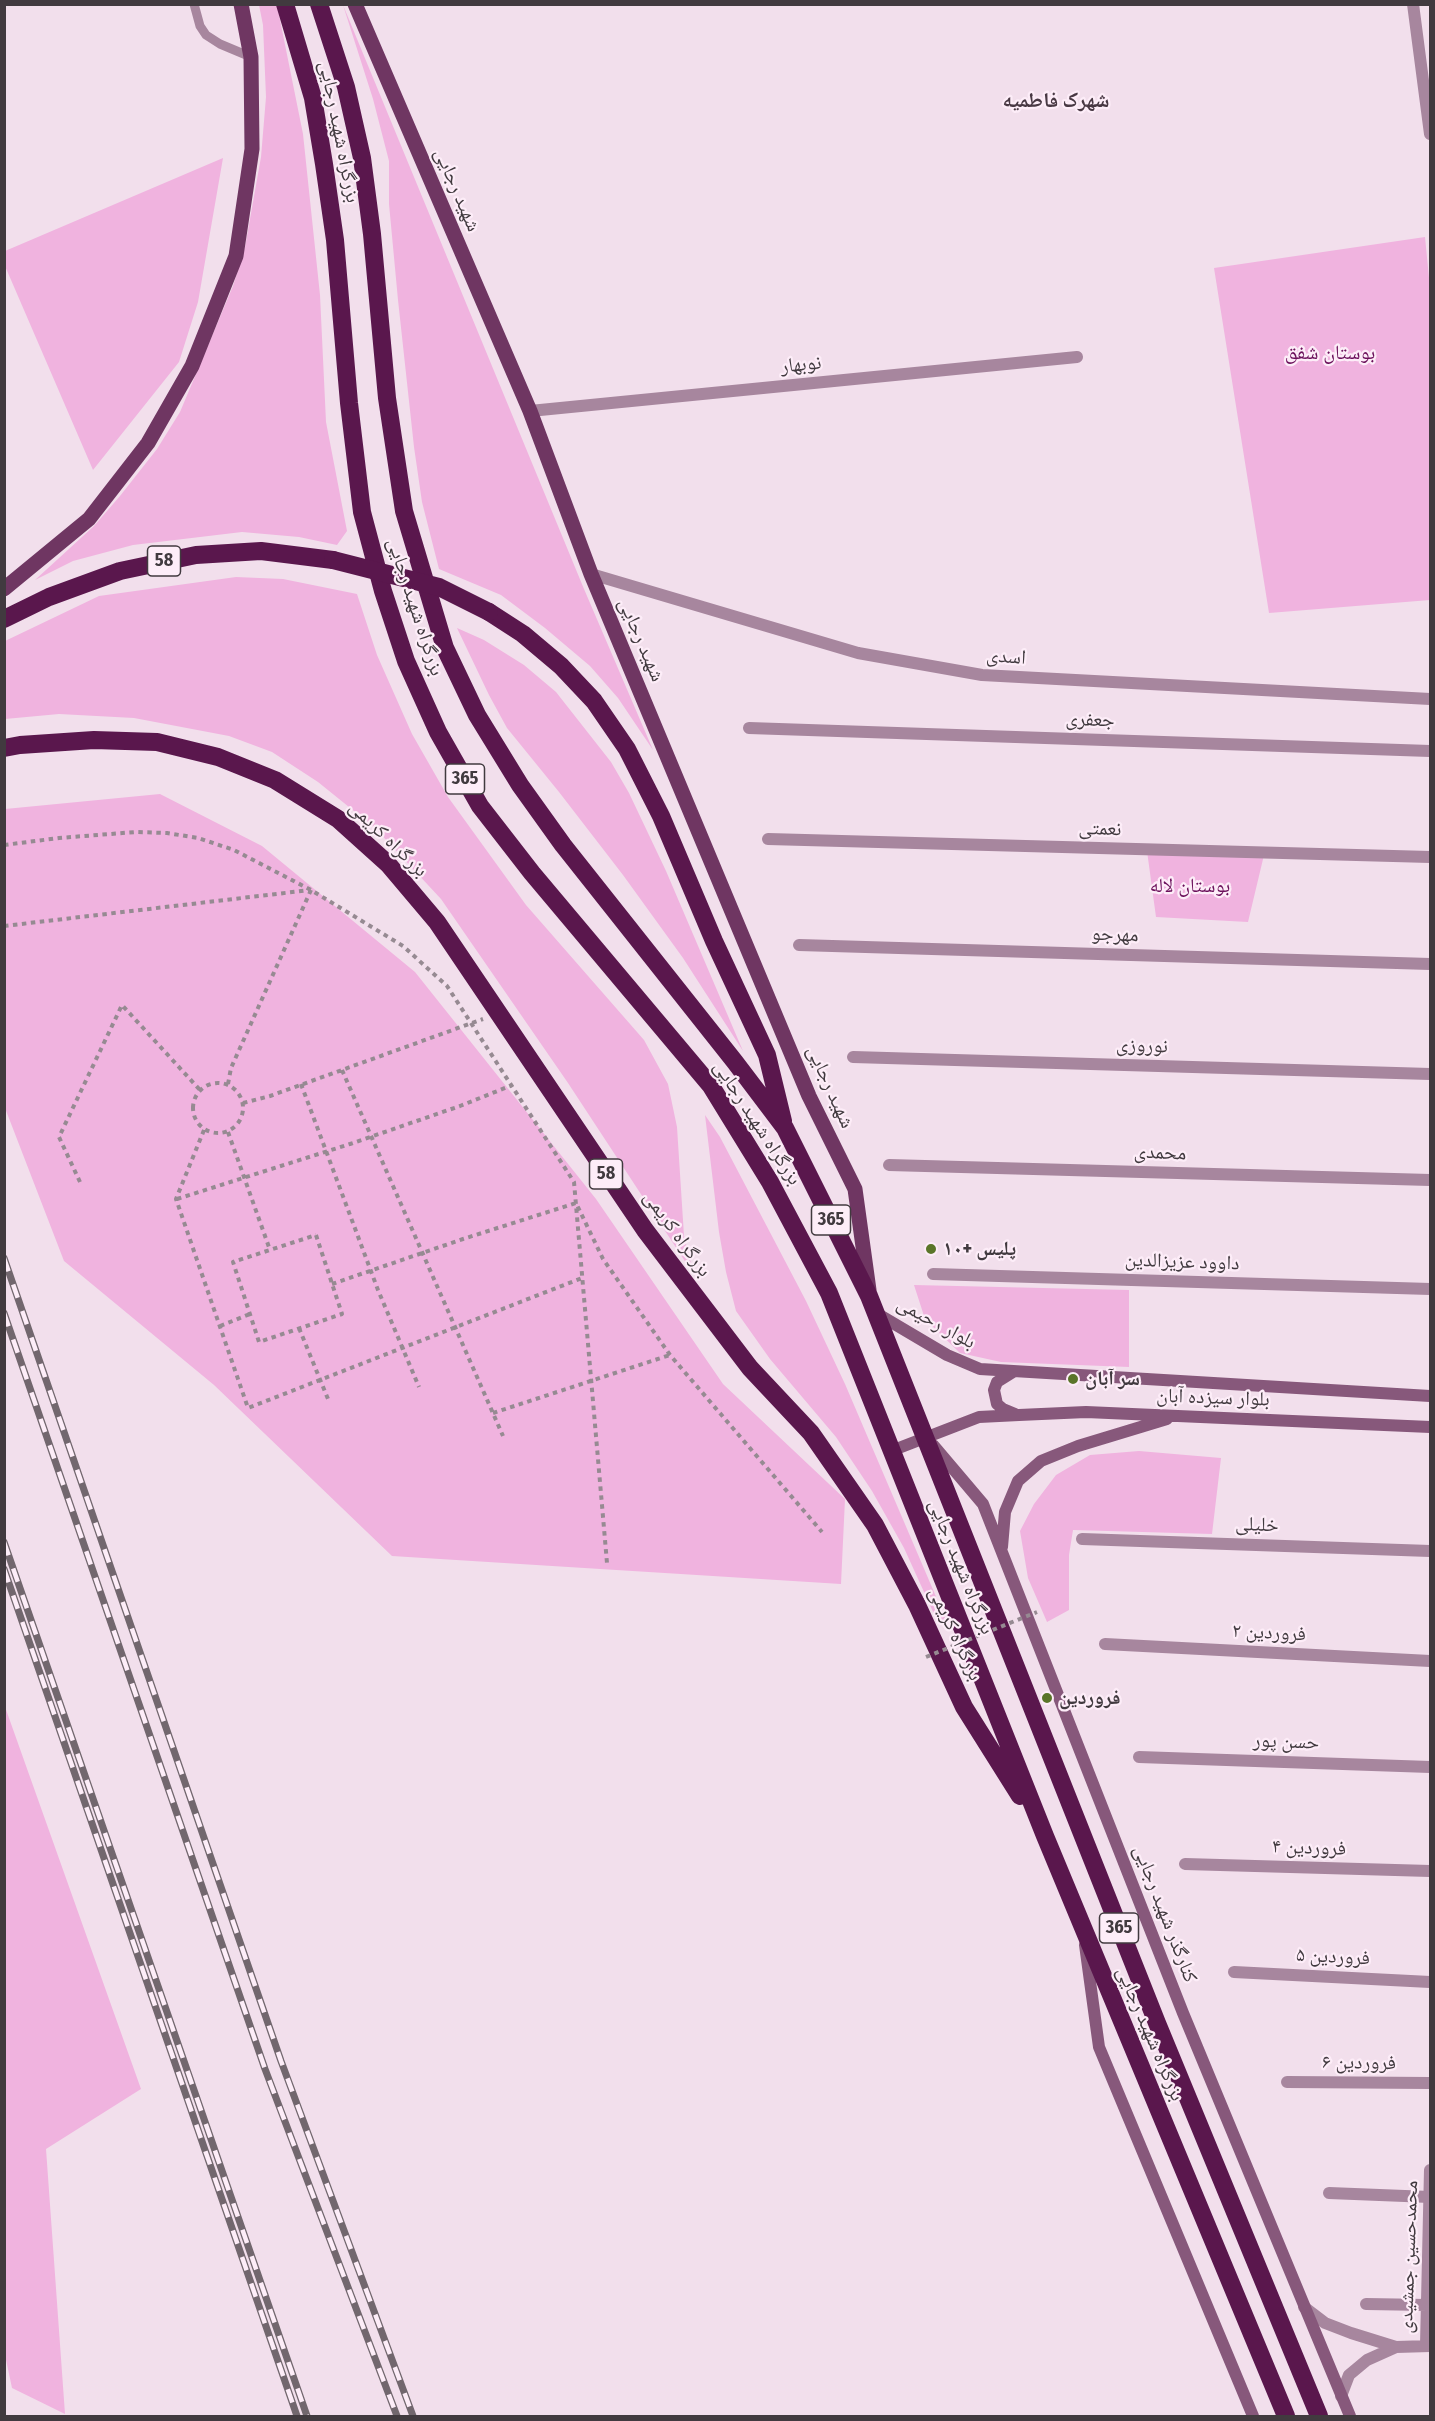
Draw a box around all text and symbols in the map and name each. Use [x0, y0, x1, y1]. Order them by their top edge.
street label: بزرگراه شهید رجایی [314, 59, 364, 205]
district label: شهرک فاطمیه [1003, 88, 1109, 114]
street label: شهید رجایی [429, 145, 485, 235]
park label: بوستان شفق [1285, 341, 1375, 365]
street label: نوبهار [779, 351, 823, 379]
street label: بزرگراه شهید رجایی [381, 535, 449, 679]
road number: 58 [148, 546, 180, 576]
street label: شهید رجایی [613, 595, 669, 685]
street label: اسدی [985, 644, 1027, 670]
street label: جعفری [1065, 707, 1115, 733]
road number: 365 [446, 764, 484, 794]
street label: بزرگراه کریمی [344, 795, 432, 883]
street label: نعمتی [1078, 816, 1122, 842]
park label: بوستان لاله [1150, 874, 1230, 898]
street label: مهرجو [1091, 922, 1139, 948]
street label: نوروزی [1116, 1033, 1168, 1059]
street label: شهید رجایی [801, 1042, 859, 1132]
street label: بزرگراه شهید رجایی [708, 1056, 806, 1190]
street label: محمدی [1133, 1140, 1187, 1166]
road number: 58 [590, 1159, 622, 1189]
street label: بزرگراه کریمی [638, 1186, 716, 1282]
road number: 365 [812, 1205, 850, 1235]
place label: پلیس +۱۰ [943, 1237, 1016, 1261]
marker: پلیس +۱۰ [924, 1242, 938, 1256]
street label: داوود عزیزالدین [1124, 1248, 1240, 1276]
street label: بلوار رحیمی [892, 1292, 980, 1354]
place label: سر آبان [1085, 1367, 1140, 1391]
marker: سر آبان [1066, 1372, 1080, 1386]
street label: بلوار سیزده آبان [1156, 1384, 1270, 1412]
street label: بزرگراه شهید رجایی [923, 1496, 999, 1638]
street label: خلیلی [1235, 1512, 1279, 1538]
street label: بزرگراه کریمی [923, 1583, 987, 1685]
street label: فروردین ۲ [1231, 1619, 1307, 1647]
place label: فروردین [1059, 1686, 1120, 1710]
marker: فروردین [1040, 1691, 1054, 1705]
street label: حسن پور [1252, 1729, 1320, 1755]
street label: فروردین ۴ [1272, 1835, 1346, 1861]
street label: کنارگذر شهید رجایی [1128, 1842, 1202, 1986]
road number: 365 [1100, 1913, 1138, 1943]
street label: فروردین ۵ [1295, 1943, 1371, 1971]
street label: بزرگراه شهید رجایی [1111, 1963, 1189, 2105]
street label: فروردین ۶ [1322, 2050, 1396, 2076]
street label: محمدحسین جمشیدی [1394, 2180, 1424, 2334]

